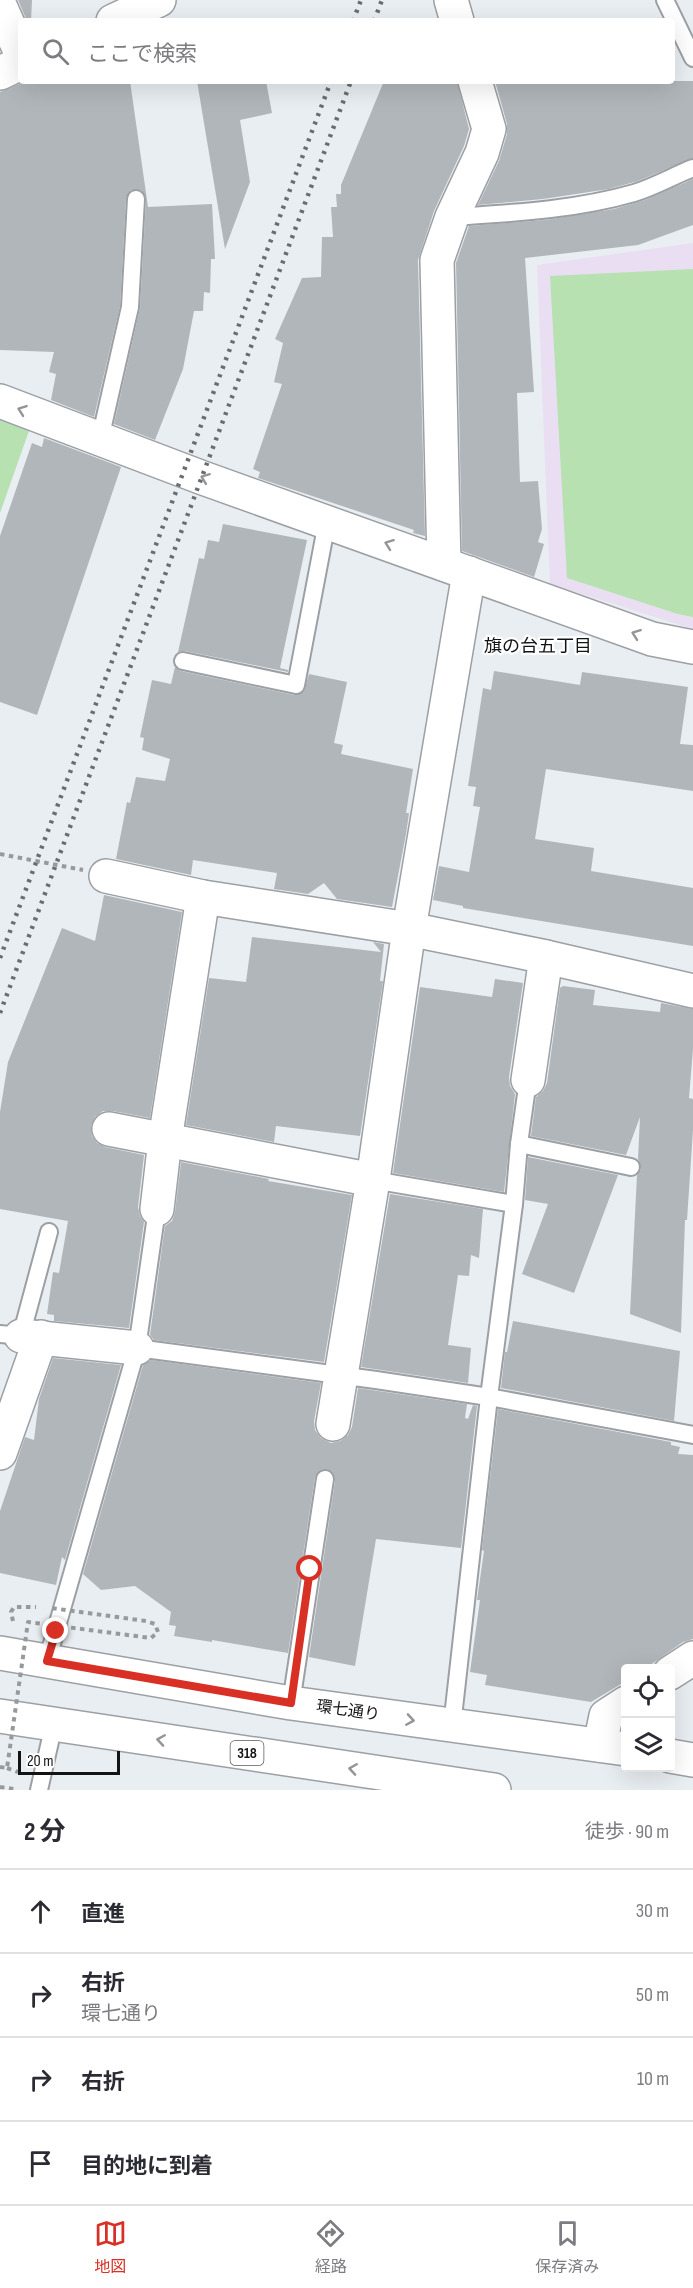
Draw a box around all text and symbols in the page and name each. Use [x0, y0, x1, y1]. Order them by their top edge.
search box [18, 18, 675, 84]
icon: search [39, 35, 72, 68]
text: ここで検索 [87, 41, 197, 68]
one-way arrow [18, 404, 28, 417]
one-way arrow [200, 473, 211, 486]
one-way arrow [384, 538, 394, 551]
one-way arrow [631, 628, 642, 641]
district label: 旗の台五丁目 [484, 636, 592, 657]
route start [296, 1555, 322, 1581]
route end [42, 1617, 68, 1643]
map controls [621, 1664, 675, 1772]
button: locate [621, 1664, 675, 1718]
street label: 環七通り [315, 1697, 381, 1725]
one-way arrow [405, 1713, 415, 1726]
button: layers [621, 1718, 675, 1772]
one-way arrow [156, 1734, 166, 1747]
road number: 318 [230, 1741, 264, 1765]
scale bar [18, 1748, 120, 1776]
text: 20 m [27, 1752, 54, 1771]
one-way arrow [349, 1763, 359, 1776]
text: 2 分 [24, 1817, 65, 1848]
text: 徒歩 · 90 m [585, 1820, 669, 1844]
icon: ahead [24, 1895, 57, 1928]
text: 30 m [636, 1899, 669, 1923]
text: 直進 [81, 1901, 125, 1928]
text: 右折 [81, 1970, 125, 1997]
icon: right [24, 1979, 57, 2012]
text: 50 m [636, 1983, 669, 2007]
text: 環七通り [81, 2002, 161, 2026]
icon: right [24, 2063, 57, 2096]
text: 10 m [637, 2067, 669, 2091]
text: 右折 [81, 2069, 125, 2096]
icon: arrive [24, 2147, 57, 2180]
text: 目的地に到着 [81, 2153, 213, 2180]
tab: 地図 [94, 2217, 127, 2277]
tab: 経路 [314, 2217, 347, 2277]
tab: 保存済み [535, 2217, 599, 2277]

